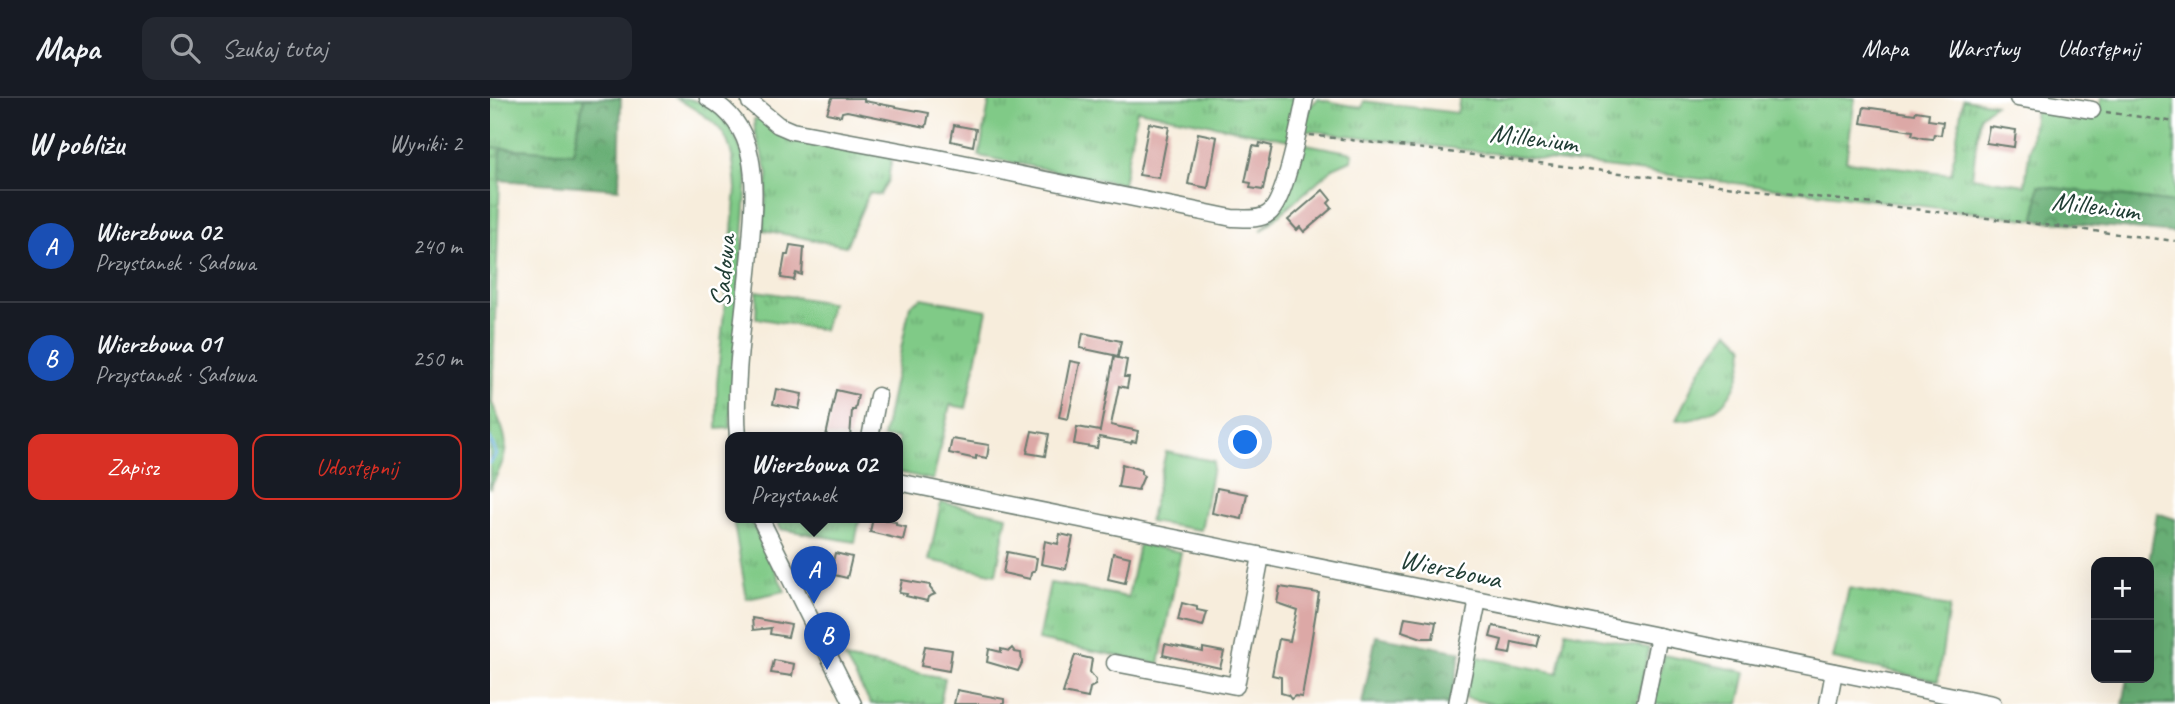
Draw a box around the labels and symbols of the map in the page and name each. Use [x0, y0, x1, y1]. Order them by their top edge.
street label: Millenium [1488, 115, 1582, 161]
street label: Millenium [2050, 183, 2144, 229]
street label: Sadowa [702, 231, 743, 309]
your location [1228, 425, 1262, 459]
street label: Wierzbowa [1397, 541, 1507, 597]
pin: A [791, 546, 837, 604]
pin: B [804, 612, 850, 670]

